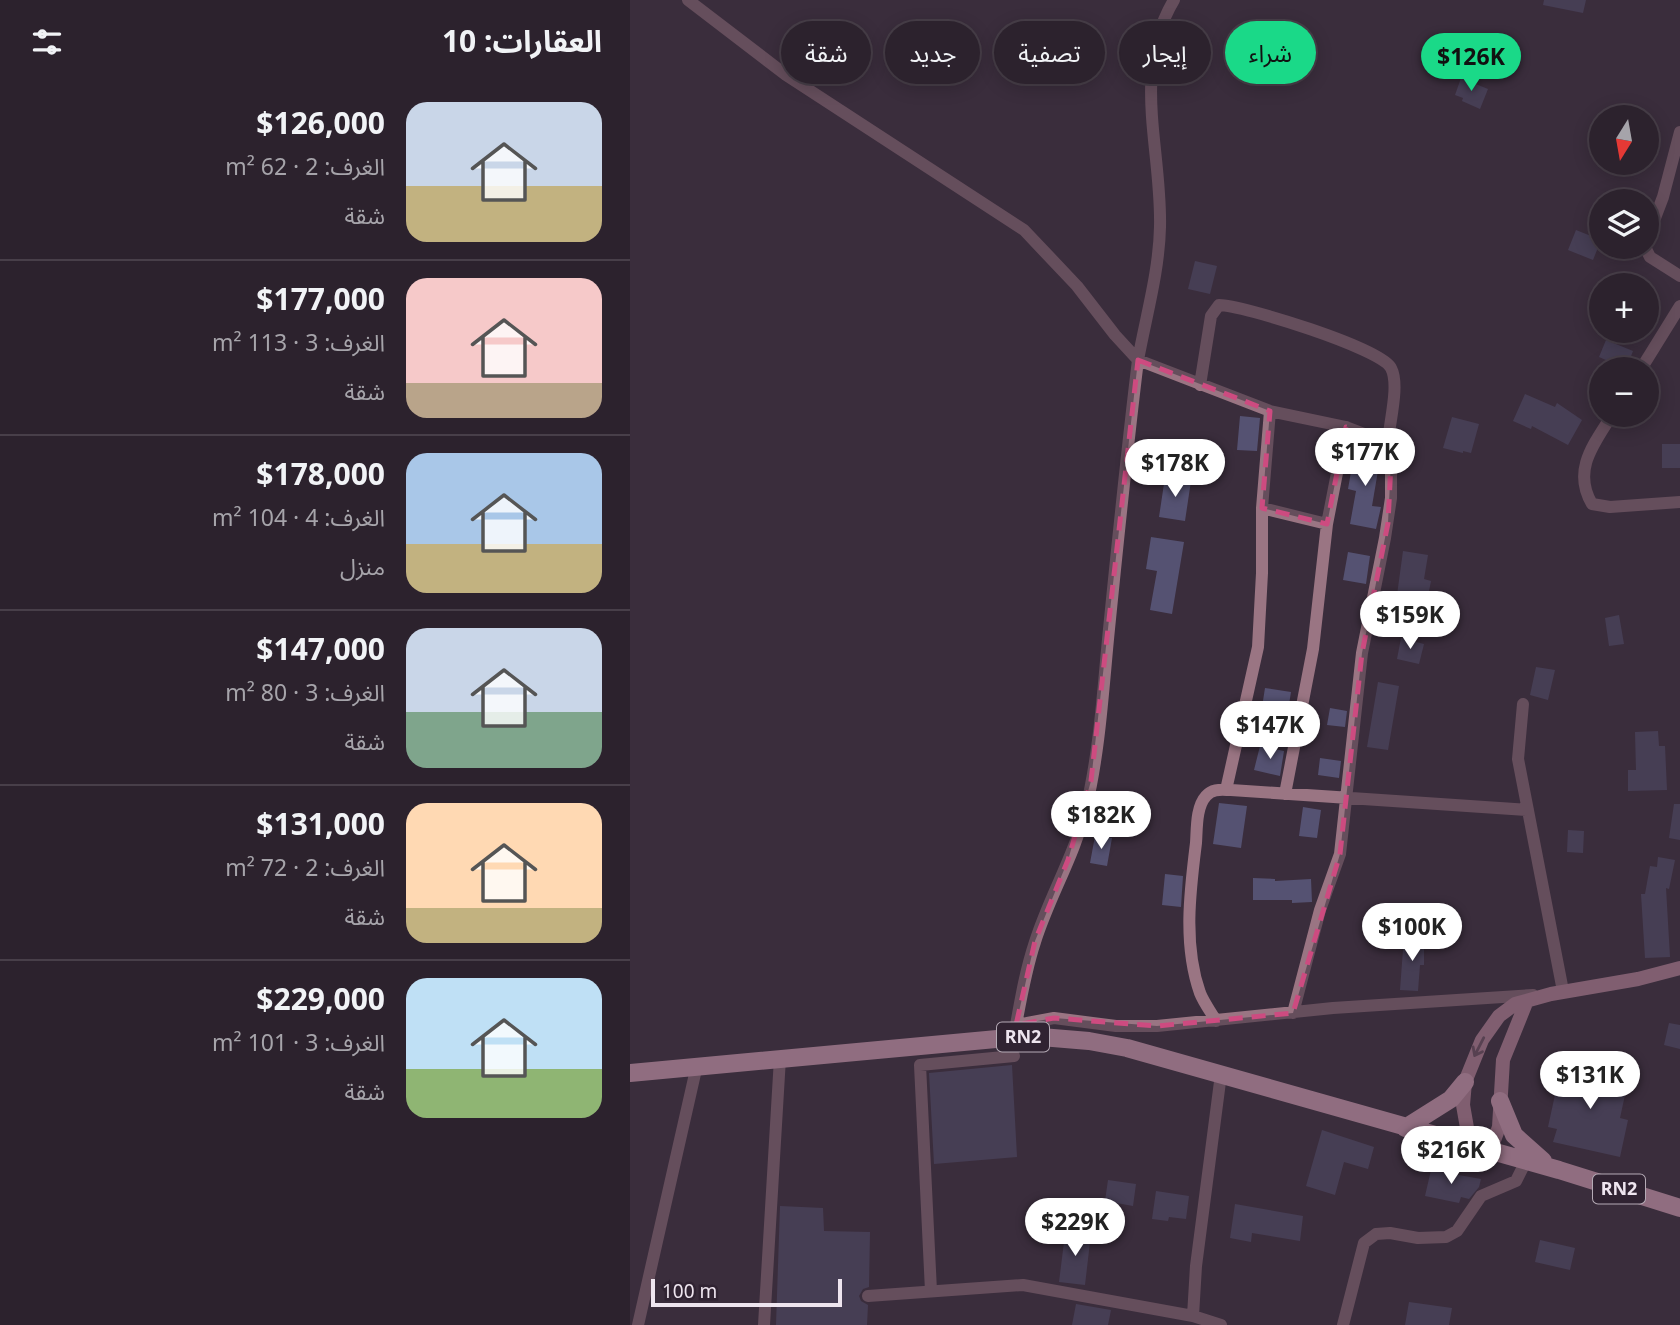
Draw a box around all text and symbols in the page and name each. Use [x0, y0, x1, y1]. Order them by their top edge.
text: العقارات: 10 [442, 20, 602, 61]
chip: شقة [781, 21, 871, 84]
chip: جديد [885, 21, 980, 84]
chip: تصفية [994, 21, 1105, 84]
chip: إيجار [1119, 21, 1211, 84]
chip: شراء [1225, 21, 1316, 84]
icon: filters [28, 23, 66, 61]
pin: $126K [1422, 34, 1520, 93]
text: $126K [1437, 40, 1505, 72]
text: $126,000 [256, 102, 385, 143]
north arrow [1589, 105, 1659, 175]
map controls [1589, 105, 1659, 427]
icon: home [462, 130, 546, 214]
text: الغرف: 2 · 62 m² [225, 150, 385, 182]
button: layers [1589, 189, 1659, 259]
text: شقة [344, 199, 385, 231]
button: + [1589, 273, 1659, 343]
text: $177,000 [256, 278, 385, 319]
icon: home [462, 306, 546, 390]
text: الغرف: 3 · 113 m² [212, 326, 385, 358]
button: − [1589, 357, 1659, 427]
text: شقة [344, 375, 385, 407]
pin: $177K [1316, 428, 1414, 488]
text: $177K [1331, 435, 1399, 467]
pin: $178K [1126, 440, 1224, 499]
text: $178K [1141, 446, 1209, 478]
text: $178,000 [256, 453, 385, 494]
icon: home [462, 481, 546, 565]
text: الغرف: 4 · 104 m² [212, 501, 385, 533]
text: منزل [340, 550, 385, 582]
pin: $159K [1361, 592, 1459, 651]
text: $159K [1376, 598, 1444, 630]
text: $147,000 [256, 628, 385, 669]
icon: home [462, 656, 546, 740]
text: الغرف: 3 · 80 m² [225, 676, 385, 708]
pin: $147K [1221, 702, 1319, 761]
text: $147K [1236, 708, 1304, 740]
text: شقة [344, 725, 385, 757]
pin: $182K [1052, 792, 1150, 851]
text: $182K [1067, 798, 1135, 830]
text: $131,000 [256, 803, 385, 844]
icon: home [462, 831, 546, 915]
text: الغرف: 2 · 72 m² [225, 851, 385, 883]
text: شقة [344, 900, 385, 932]
pin: $100K [1363, 904, 1461, 963]
text: $100K [1378, 910, 1446, 942]
text: $229,000 [256, 978, 385, 1019]
icon: home [462, 1006, 546, 1090]
road number: RN2 [997, 1022, 1049, 1052]
text: الغرف: 3 · 101 m² [212, 1026, 385, 1058]
one-way arrow [1472, 1036, 1485, 1057]
pin: $131K [1541, 1052, 1639, 1111]
text: $131K [1556, 1058, 1624, 1090]
text: شقة [344, 1075, 385, 1107]
pin: $216K [1402, 1126, 1500, 1186]
text: $216K [1417, 1133, 1485, 1165]
road number: RN2 [1593, 1174, 1645, 1204]
pin: $229K [1026, 1198, 1124, 1258]
text: $229K [1041, 1205, 1109, 1237]
scale bar [651, 1276, 842, 1308]
text: 100 m [662, 1278, 717, 1304]

